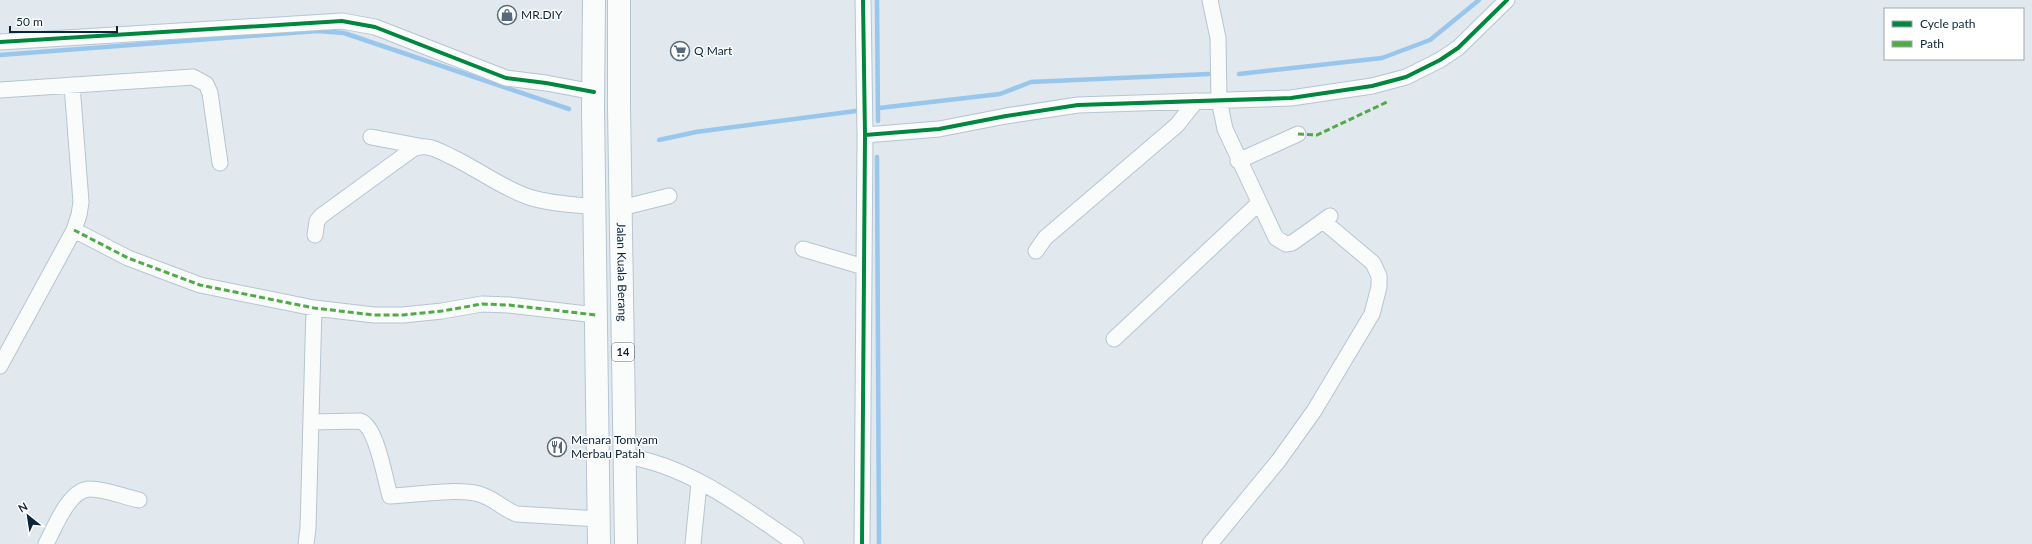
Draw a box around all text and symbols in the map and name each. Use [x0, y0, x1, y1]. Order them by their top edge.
shop icon: MR.DIY [496, 4, 518, 26]
place label: MR.DIY [521, 7, 563, 22]
scale bar [10, 8, 117, 34]
legend [1884, 8, 2024, 60]
text: 50 m [16, 14, 43, 29]
text: Cycle path [1920, 16, 1975, 31]
text: Path [1920, 36, 1944, 51]
supermarket icon: Q Mart [669, 40, 691, 62]
place label: Q Mart [694, 43, 733, 58]
street label: Jalan Kuala Berang [614, 222, 630, 322]
road number: 14 [612, 343, 634, 361]
place label: Menara Tomyam Merbau Patah [571, 432, 658, 461]
restaurant icon: Menara Tomyam Merbau Patah [546, 436, 568, 458]
north arrow [8, 496, 48, 536]
text: N [16, 499, 30, 515]

